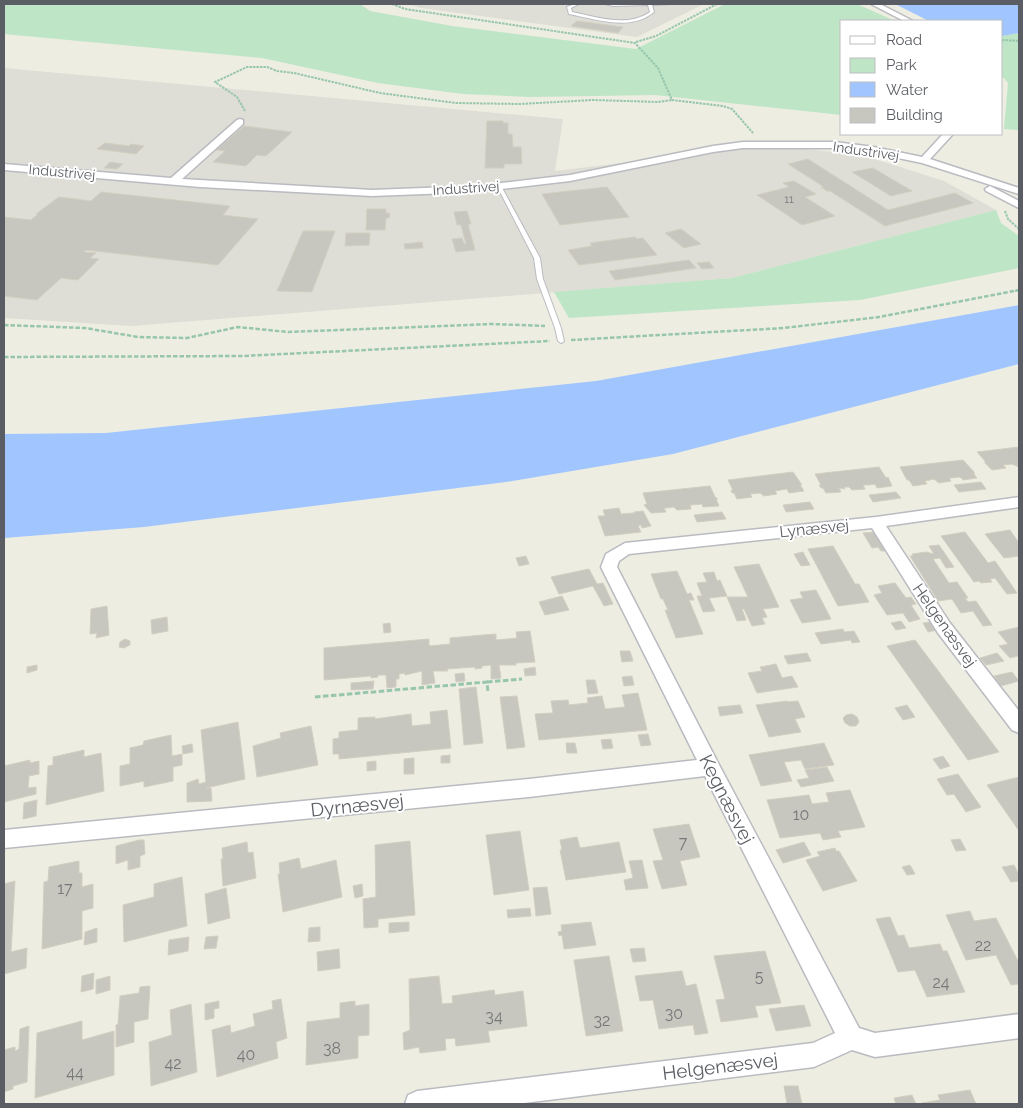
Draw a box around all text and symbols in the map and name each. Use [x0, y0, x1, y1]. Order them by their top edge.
legend [840, 20, 1003, 135]
text: Road [886, 31, 922, 49]
text: Park [886, 56, 917, 74]
text: Water [886, 81, 929, 99]
text: Building [886, 106, 943, 124]
street label: Industrivej [832, 138, 900, 164]
street label: Industrivej [28, 161, 96, 183]
street label: Industrivej [432, 178, 500, 198]
house number: 11 [784, 193, 794, 206]
street label: Lynæsvej [778, 515, 850, 542]
street label: Helgenæsvej [909, 580, 980, 671]
street label: Kegnæsvej [695, 751, 759, 847]
street label: Dyrnæsvej [309, 789, 405, 821]
house number: 10 [793, 805, 809, 824]
house number: 7 [679, 833, 688, 852]
house number: 17 [57, 879, 73, 898]
house number: 22 [975, 936, 991, 955]
house number: 5 [755, 967, 764, 986]
house number: 24 [932, 973, 950, 992]
house number: 30 [665, 1004, 683, 1023]
house number: 34 [485, 1007, 503, 1026]
house number: 32 [594, 1011, 610, 1030]
house number: 38 [323, 1039, 341, 1058]
house number: 40 [237, 1045, 255, 1064]
street label: Helgenæsvej [661, 1048, 779, 1084]
house number: 42 [164, 1054, 182, 1073]
house number: 44 [66, 1063, 84, 1082]

